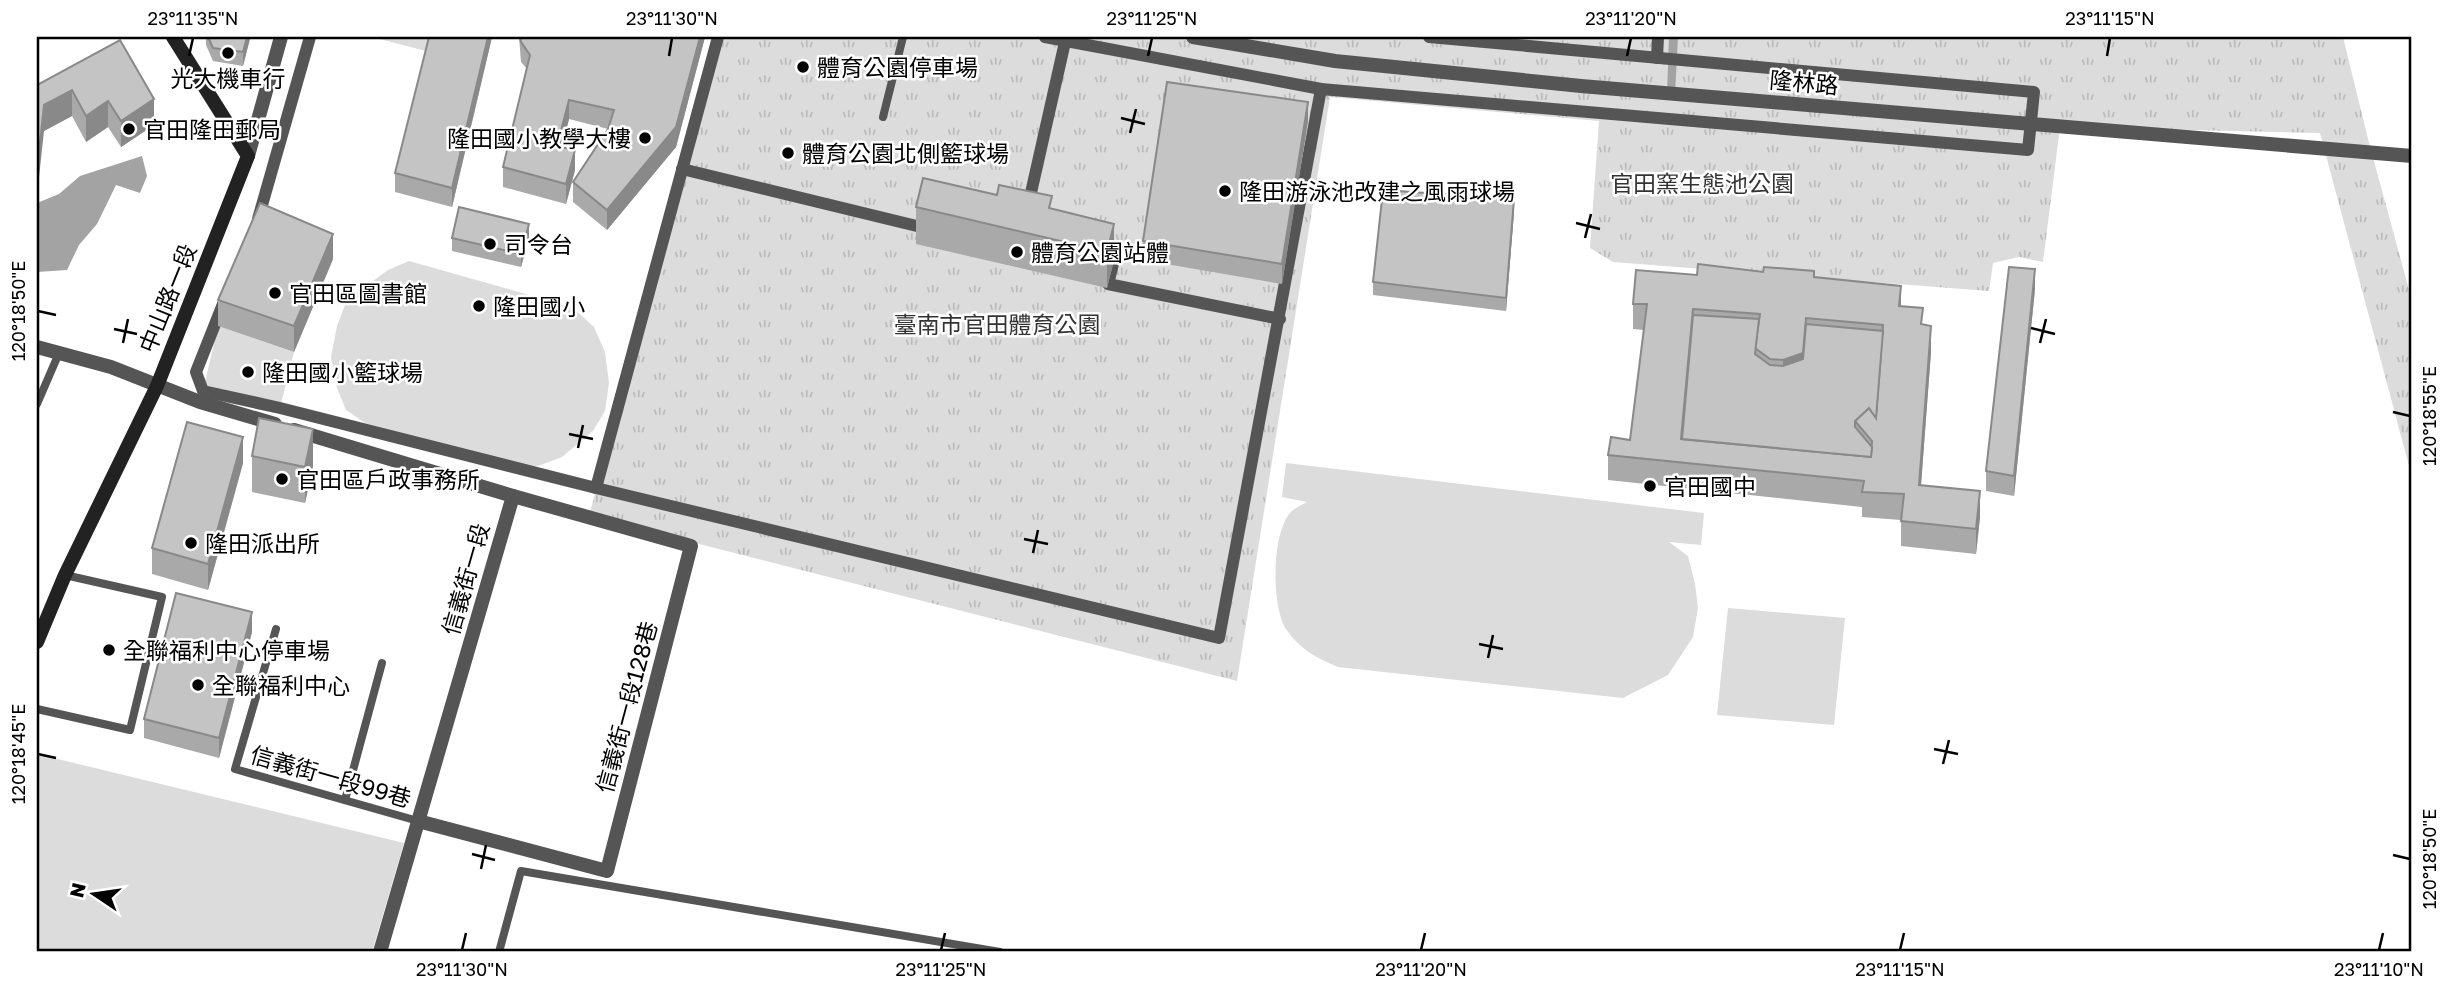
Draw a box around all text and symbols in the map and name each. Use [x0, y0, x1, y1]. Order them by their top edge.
text: 23°11'35"N [147, 7, 239, 29]
text: 23°11'30"N [626, 7, 718, 29]
text: 23°11'25"N [1107, 7, 1198, 29]
text: 23°11'20"N [1585, 7, 1677, 29]
text: 23°11'15"N [2065, 7, 2155, 29]
marker: 光大機車行 [220, 45, 236, 61]
place label: 體育公園停車場 [817, 53, 978, 81]
marker: 體育公園停車場 [795, 59, 811, 75]
place label: 光大機車行 [171, 64, 286, 92]
street label: 隆林路 [1768, 65, 1840, 99]
place label: 官田隆田郵局 [143, 115, 281, 143]
marker: 官田隆田郵局 [121, 121, 137, 137]
place label: 隆田國小教學大樓 [447, 124, 631, 152]
marker: 隆田國小教學大樓 [637, 130, 653, 146]
place label: 體育公園北側籃球場 [802, 139, 1009, 167]
marker: 體育公園北側籃球場 [780, 145, 796, 161]
park label: 官田窯生態池公園 [1610, 169, 1794, 197]
place label: 隆田游泳池改建之風雨球場 [1239, 177, 1515, 205]
marker: 隆田游泳池改建之風雨球場 [1217, 183, 1233, 199]
place label: 司令台 [504, 230, 573, 258]
marker: 司令台 [482, 236, 498, 252]
place label: 體育公園站體 [1031, 238, 1169, 266]
street label: 中山路一段 [132, 239, 202, 357]
marker: 體育公園站體 [1009, 244, 1025, 260]
text: 120°18'50"E [7, 261, 29, 361]
place label: 官田區圖書館 [289, 279, 427, 307]
marker: 官田區圖書館 [267, 285, 283, 301]
place label: 隆田國小 [493, 292, 585, 320]
marker: 隆田國小 [471, 298, 487, 314]
park label: 臺南市官田體育公園 [894, 310, 1101, 338]
place label: 隆田國小籃球場 [262, 358, 423, 386]
marker: 隆田國小籃球場 [240, 364, 256, 380]
text: 120°18'55"E [2418, 366, 2440, 466]
place label: 官田區戶政事務所 [296, 465, 480, 493]
marker: 官田區戶政事務所 [274, 471, 290, 487]
place label: 官田國中 [1664, 472, 1756, 500]
marker: 官田國中 [1642, 478, 1658, 494]
street label: 信義街一段 [436, 520, 494, 638]
place label: 隆田派出所 [205, 529, 320, 557]
marker: 隆田派出所 [183, 535, 199, 551]
street label: 信義街一段128巷 [590, 618, 662, 796]
place label: 全聯福利中心停車場 [123, 636, 330, 664]
marker: 全聯福利中心停車場 [101, 642, 117, 658]
place label: 全聯福利中心 [212, 671, 350, 699]
marker: 全聯福利中心 [190, 677, 206, 693]
text: 120°18'45"E [7, 704, 29, 804]
street label: 信義街一段99巷 [247, 740, 415, 812]
text: 120°18'50"E [2418, 809, 2440, 909]
north arrow [60, 860, 130, 930]
text: N [64, 880, 90, 900]
text: 23°11'30"N [416, 958, 508, 980]
text: 23°11'25"N [896, 958, 987, 980]
text: 23°11'20"N [1375, 958, 1467, 980]
text: 23°11'15"N [1855, 958, 1945, 980]
text: 23°11'10"N [2334, 958, 2424, 980]

